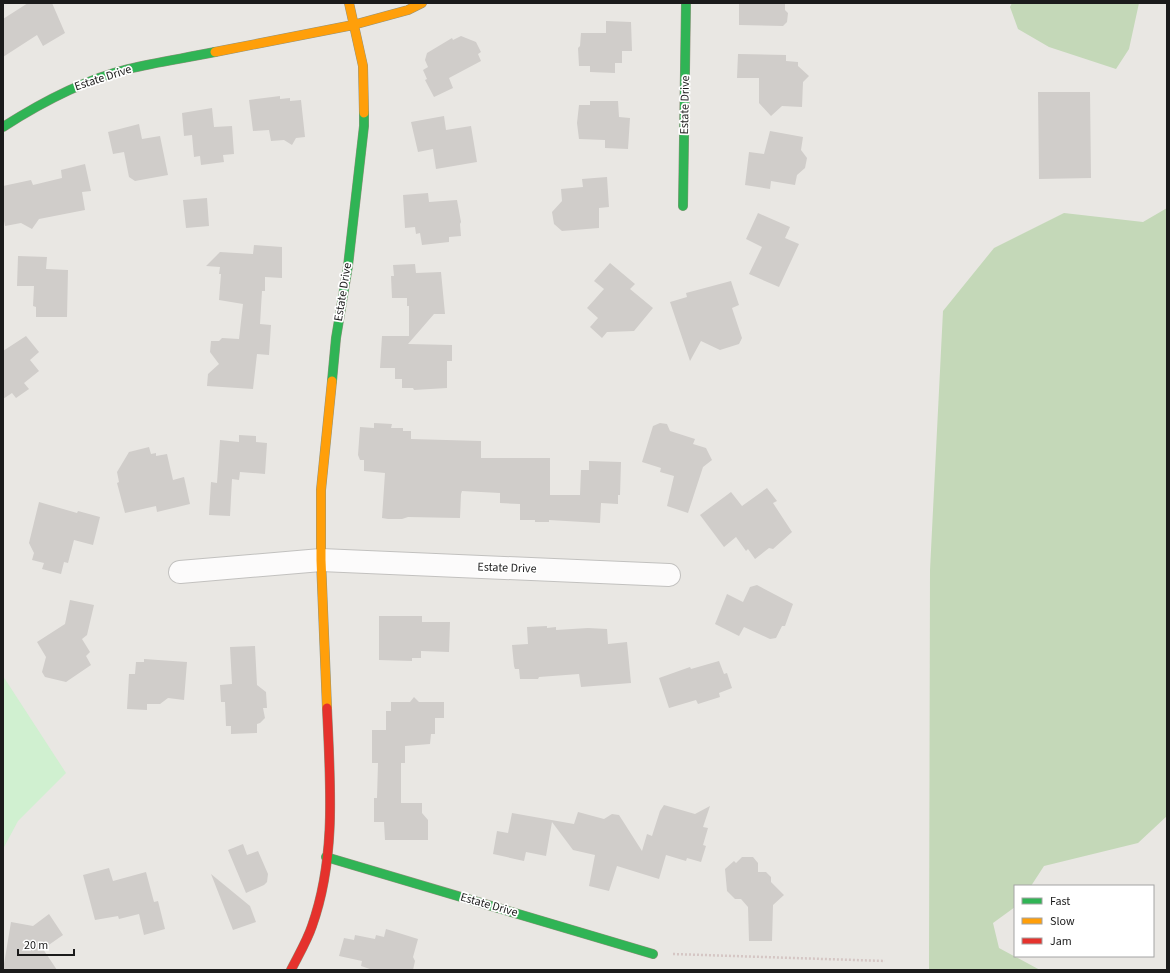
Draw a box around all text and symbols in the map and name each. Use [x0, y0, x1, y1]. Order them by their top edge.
street label: Estate Drive [72, 61, 134, 95]
street label: Estate Drive [676, 75, 694, 135]
street label: Estate Drive [330, 261, 356, 322]
street label: Estate Drive [477, 558, 537, 578]
legend [1014, 885, 1154, 957]
street label: Estate Drive [458, 889, 520, 921]
text: Fast [1050, 893, 1070, 910]
text: Slow [1050, 913, 1075, 930]
scale bar [18, 931, 74, 957]
text: Jam [1050, 933, 1072, 950]
text: 20 m [24, 937, 48, 954]

